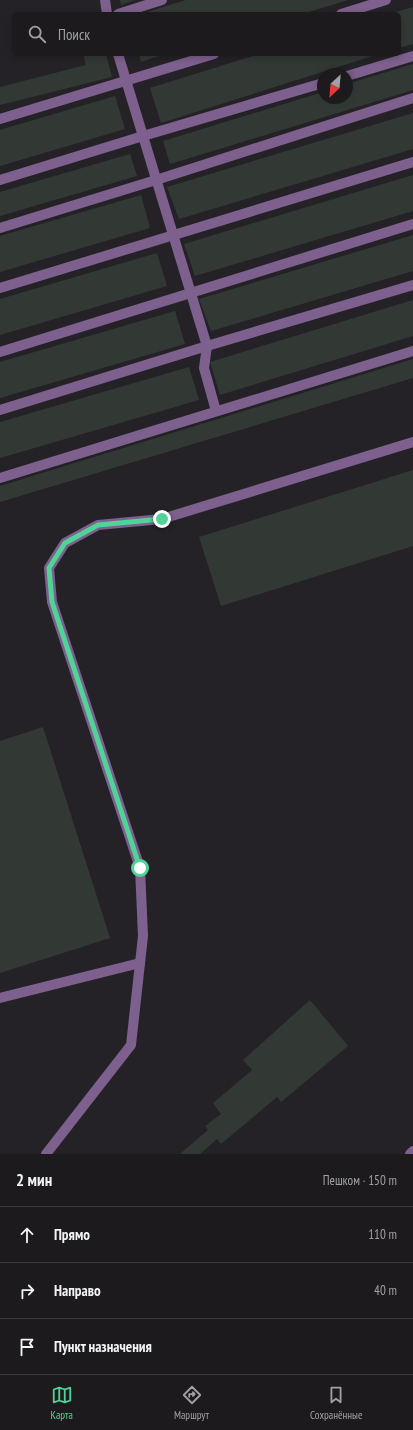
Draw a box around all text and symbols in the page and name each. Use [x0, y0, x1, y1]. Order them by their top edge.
search box [12, 12, 401, 56]
icon: search [26, 23, 48, 45]
text: Поиск [58, 25, 90, 44]
north arrow [317, 68, 353, 104]
route end [153, 510, 171, 528]
route start [131, 859, 149, 877]
text: 2 мин [16, 1169, 52, 1191]
text: Пешком · 150 m [323, 1172, 397, 1189]
icon: ahead [16, 1224, 38, 1246]
text: Прямо [54, 1225, 90, 1244]
text: 110 m [368, 1226, 397, 1243]
icon: right [16, 1280, 38, 1302]
text: Направо [54, 1281, 101, 1300]
text: 40 m [374, 1282, 397, 1299]
icon: arrive [16, 1336, 38, 1358]
text: Пункт назначения [54, 1337, 152, 1356]
tab: Карта [51, 1384, 73, 1422]
tab: Маршрут [174, 1384, 209, 1422]
tab: Сохранённые [310, 1384, 362, 1422]

